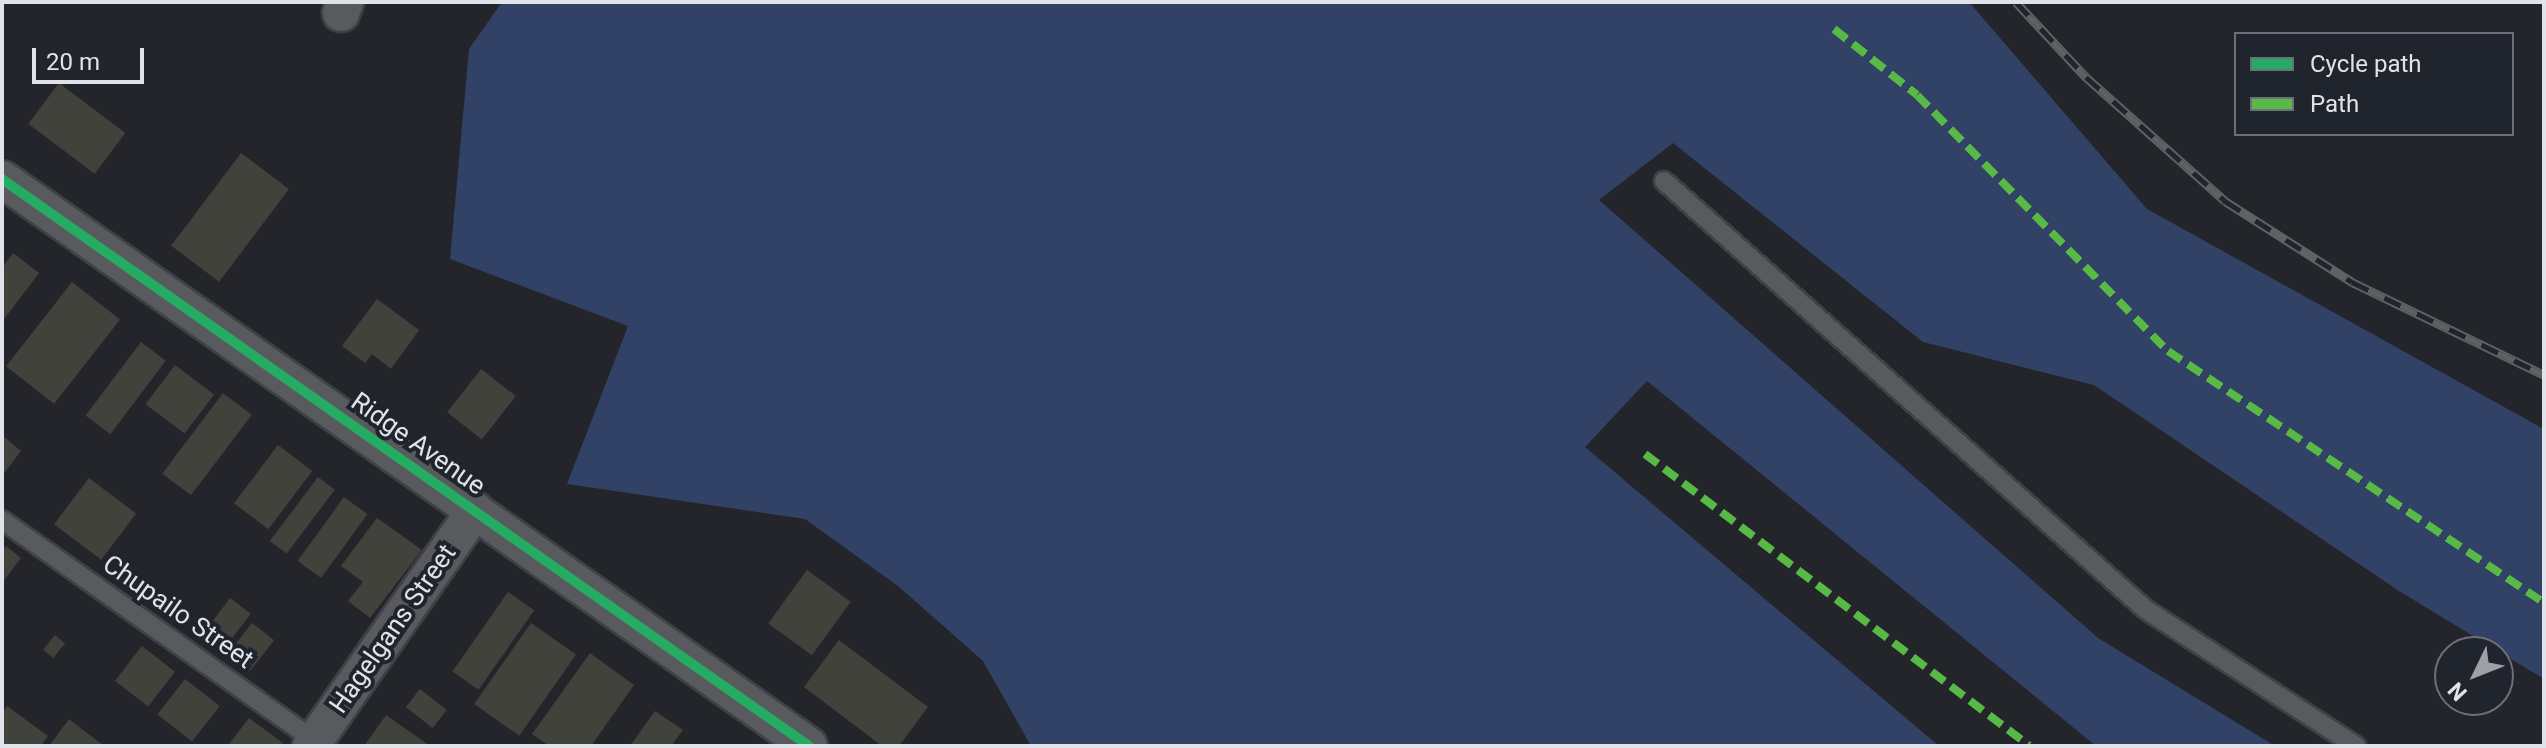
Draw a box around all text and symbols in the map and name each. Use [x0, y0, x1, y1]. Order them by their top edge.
scale bar [36, 32, 148, 82]
legend [2234, 32, 2514, 136]
text: 20 m [46, 48, 100, 76]
text: Cycle path [2310, 50, 2422, 78]
text: Path [2310, 90, 2359, 118]
street label: Ridge Avenue [345, 386, 491, 502]
street label: Hagelgans Street [323, 539, 463, 719]
street label: Chupailo Street [97, 549, 259, 675]
north arrow [2434, 636, 2514, 716]
text: N [2443, 677, 2472, 706]

